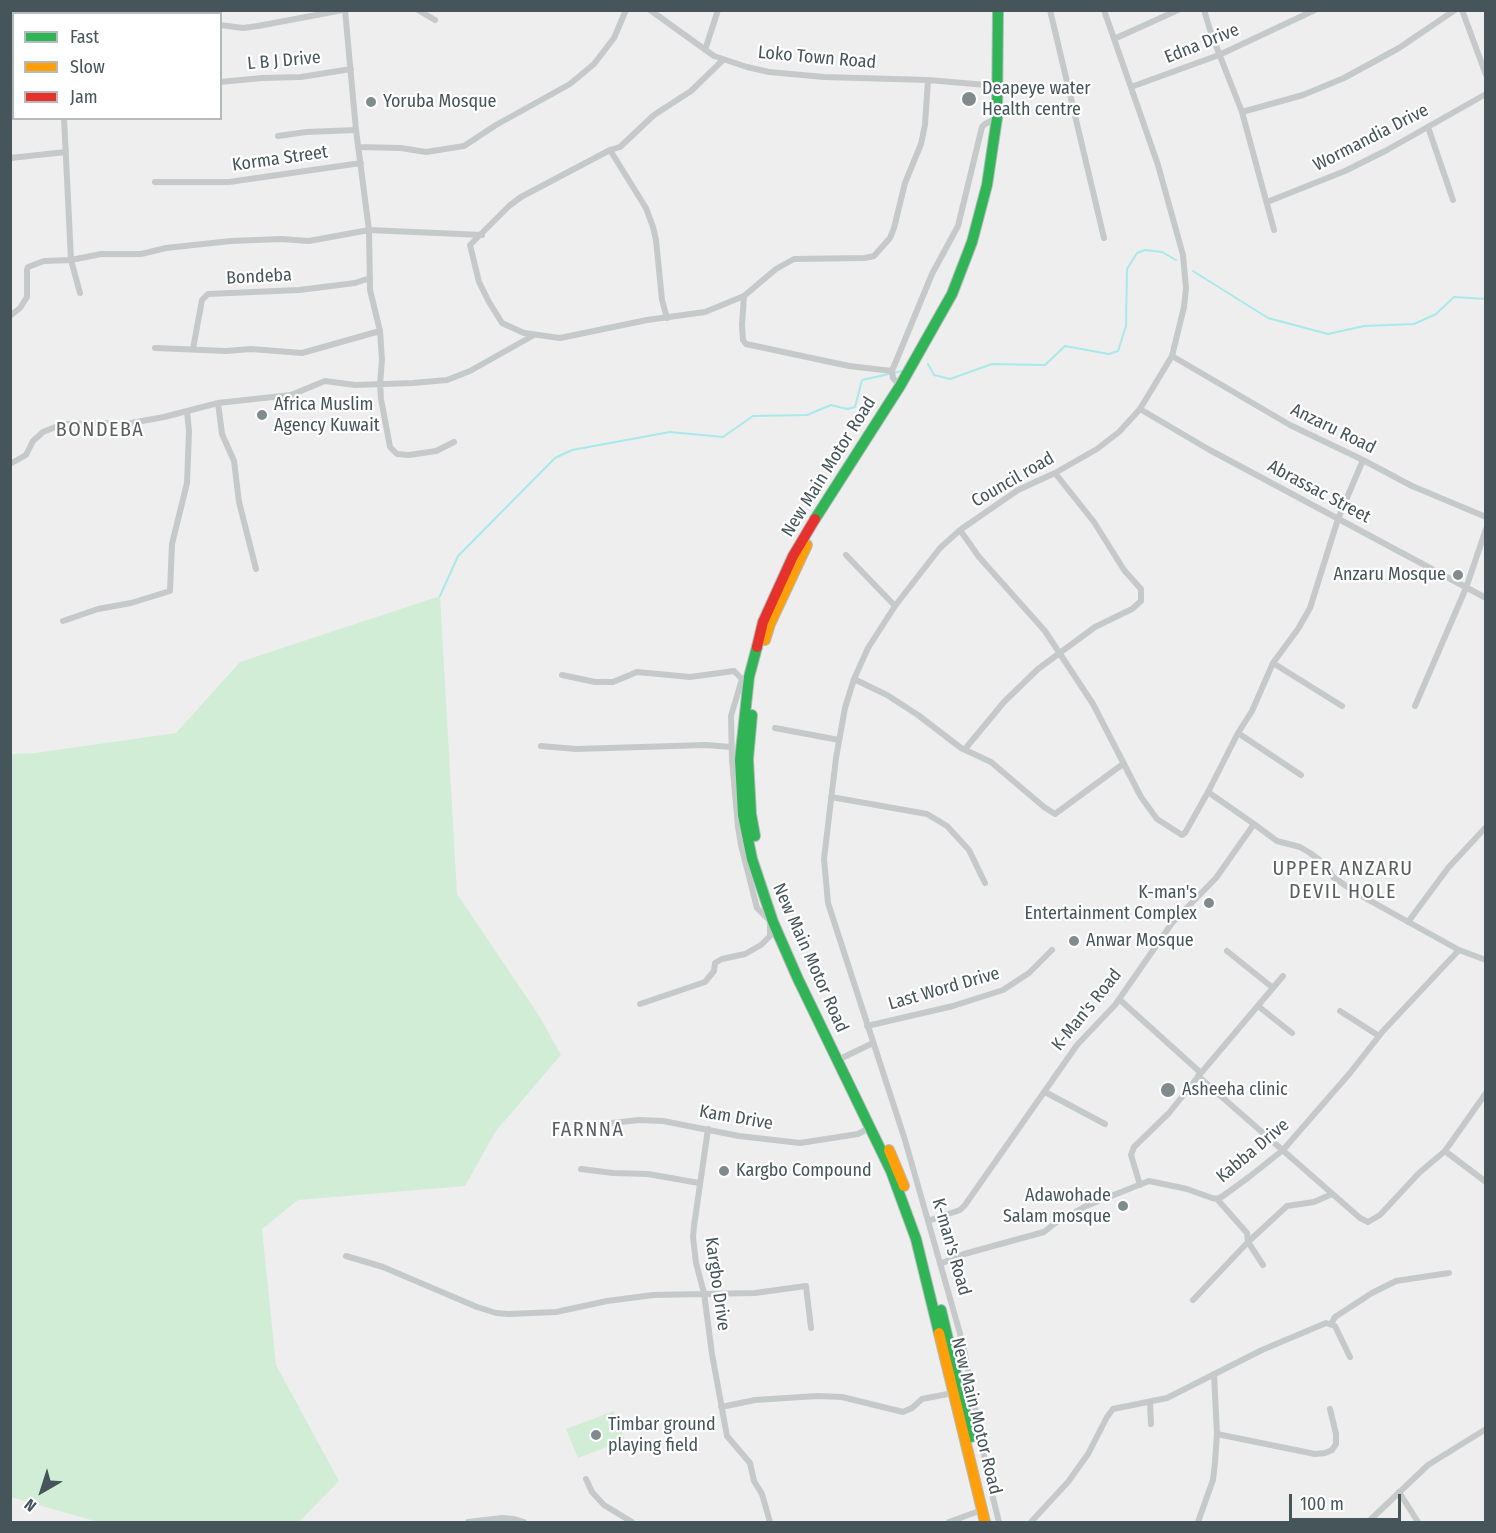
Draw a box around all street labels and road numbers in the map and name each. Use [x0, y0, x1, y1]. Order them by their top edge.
street label: Edna Drive [1162, 19, 1242, 69]
street label: Loko Town Road [757, 42, 877, 74]
street label: L B J Drive [246, 47, 322, 75]
street label: Wormandia Drive [1310, 100, 1432, 176]
street label: Korma Street [231, 142, 329, 176]
street label: Bondeba [226, 264, 292, 290]
street label: New Main Motor Road [777, 393, 881, 541]
street label: Anzaru Road [1287, 399, 1379, 459]
street label: Council road [968, 448, 1058, 512]
street label: Abrassac Street [1264, 456, 1374, 528]
street label: New Main Motor Road [767, 880, 853, 1036]
street label: Last Word Drive [886, 963, 1002, 1015]
street label: K-Man's Road [1047, 965, 1127, 1055]
street label: Kam Drive [697, 1101, 775, 1135]
street label: Kabba Drive [1212, 1114, 1294, 1188]
street label: K-man's Road [927, 1196, 975, 1298]
street label: Kargbo Drive [700, 1236, 734, 1332]
street label: New Main Motor Road [946, 1335, 1006, 1497]

